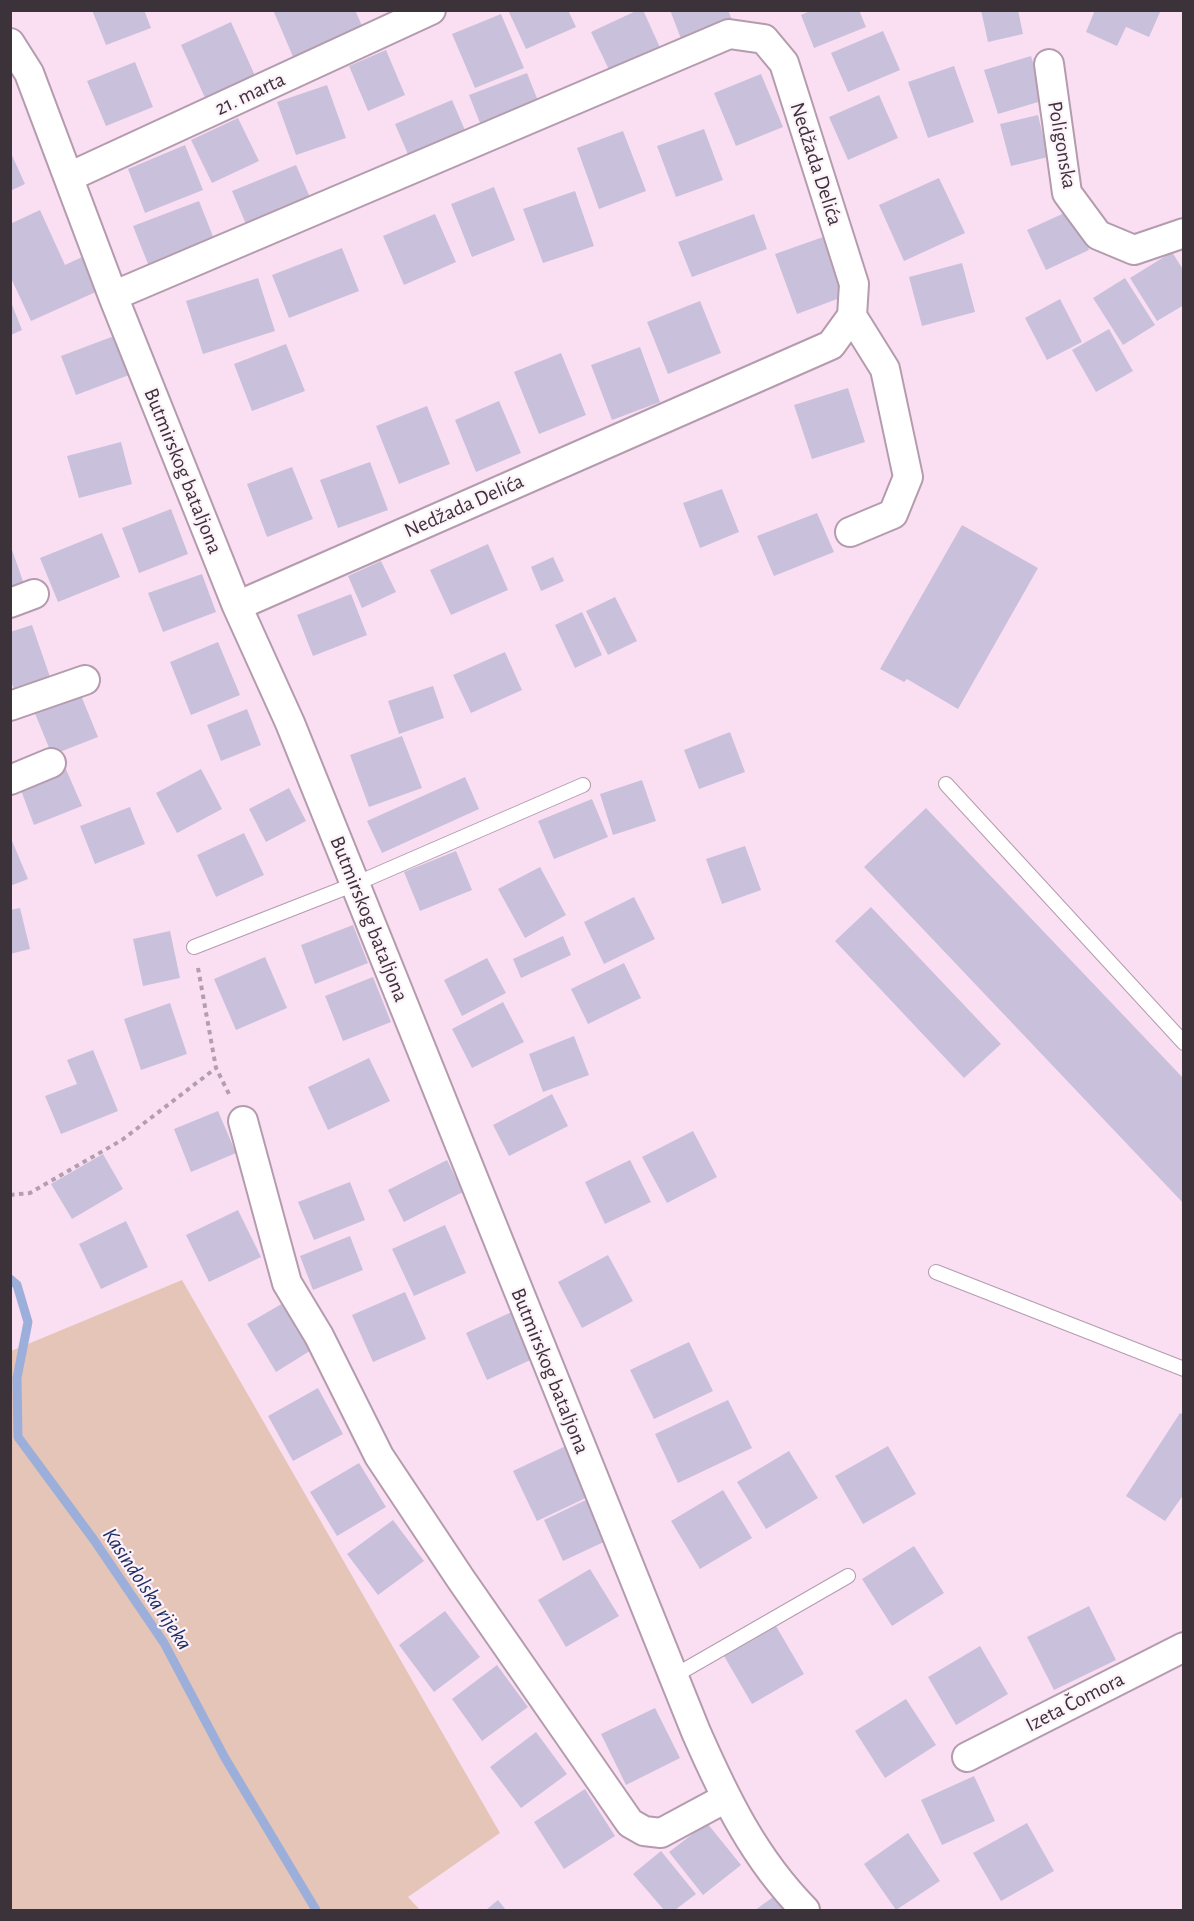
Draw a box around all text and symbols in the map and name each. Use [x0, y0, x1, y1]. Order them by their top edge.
street label: 21. marta [211, 67, 289, 121]
street label: Nedžada Delića [784, 99, 848, 229]
street label: Poligonska [1042, 99, 1082, 191]
street label: Butmirskog bataljona [138, 384, 228, 558]
street label: Nedžada Delića [400, 468, 528, 544]
street label: Butmirskog bataljona [324, 832, 414, 1006]
street label: Butmirskog bataljona [505, 1284, 595, 1458]
water label: Kasindolska rijeka [96, 1523, 198, 1655]
street label: Izeta Čomora [1021, 1666, 1129, 1738]

